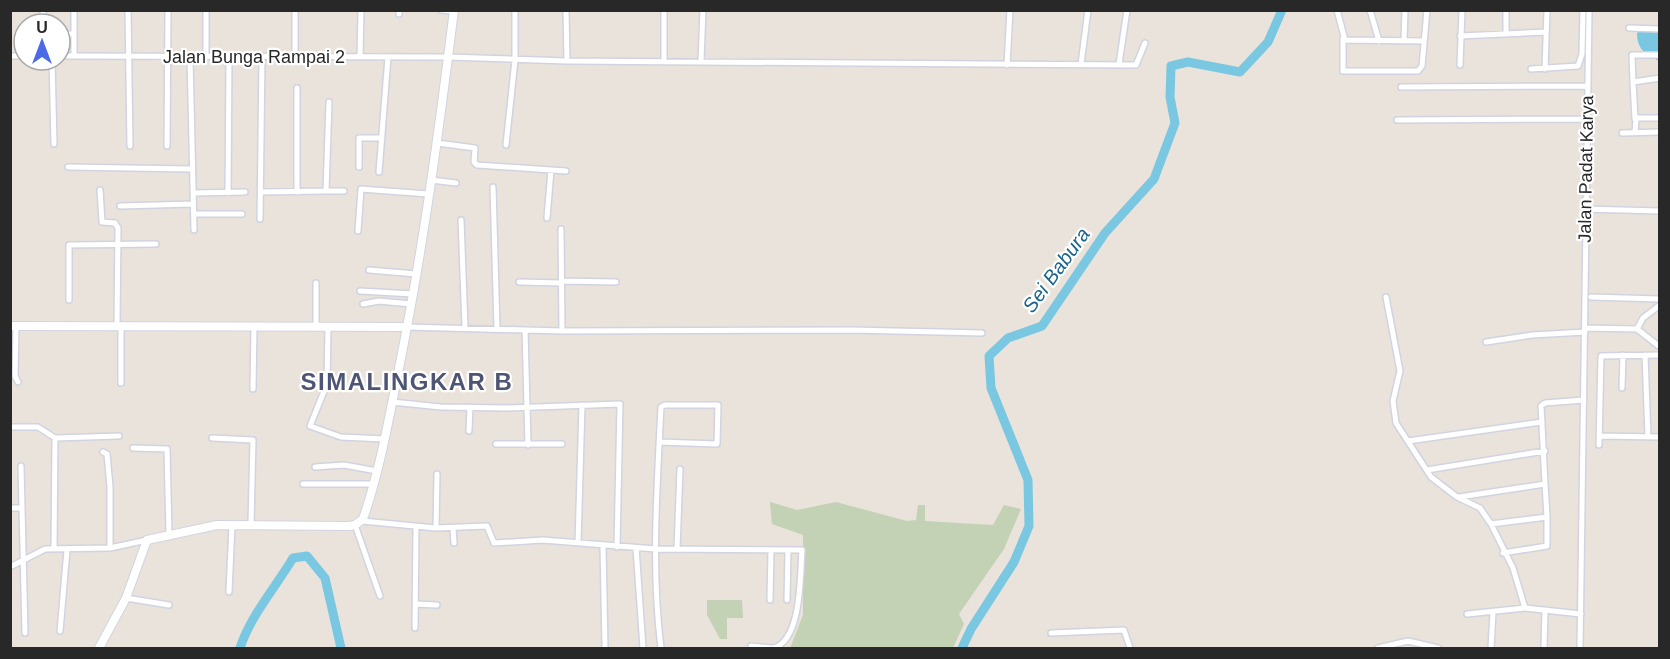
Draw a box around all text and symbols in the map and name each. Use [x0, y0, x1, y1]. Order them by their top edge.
north arrow [12, 12, 72, 72]
text: U [36, 19, 48, 36]
street label: Jalan Bunga Rampai 2 [163, 47, 345, 67]
street label: Jalan Padat Karya [1575, 94, 1597, 243]
water label: Sei Babura [1018, 224, 1094, 316]
district label: SIMALINGKAR B [301, 368, 513, 395]

